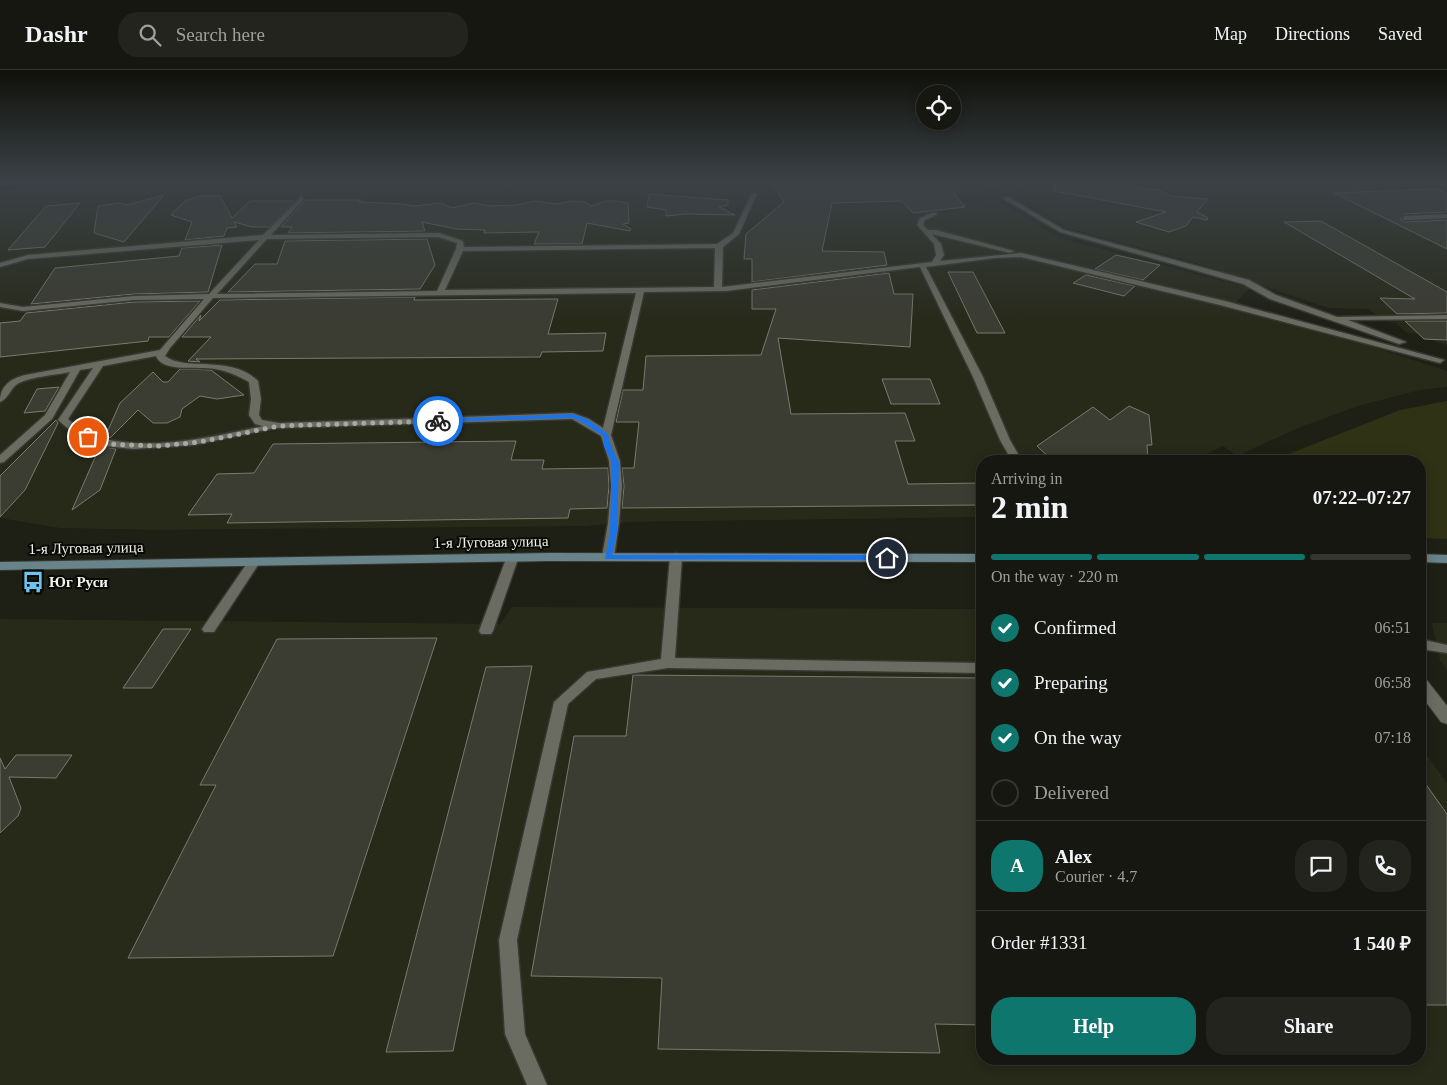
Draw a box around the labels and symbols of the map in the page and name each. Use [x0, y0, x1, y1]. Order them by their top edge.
courier [413, 396, 463, 446]
pin [67, 416, 109, 458]
street label: 1-я Луговая улица [433, 533, 549, 551]
pin [866, 537, 908, 579]
street label: 1-я Луговая улица [28, 539, 144, 557]
bus stop icon: Юг Руси [20, 569, 46, 595]
place label: Юг Руси [49, 574, 108, 590]

